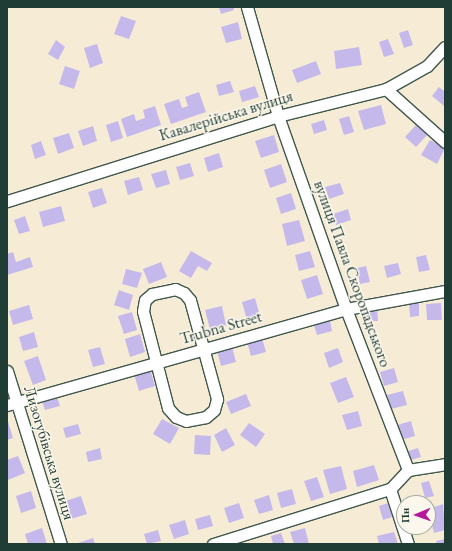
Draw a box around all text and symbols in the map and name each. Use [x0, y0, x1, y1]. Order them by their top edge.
street label: Кавалерійська вулиця [157, 87, 295, 145]
street label: вулиця Павла Скоропадського [309, 178, 395, 370]
street label: Trubna Street [178, 307, 264, 349]
street label: Лизогубівська вулиця [20, 384, 78, 522]
north arrow [396, 495, 436, 535]
text: Пн [398, 508, 412, 523]

